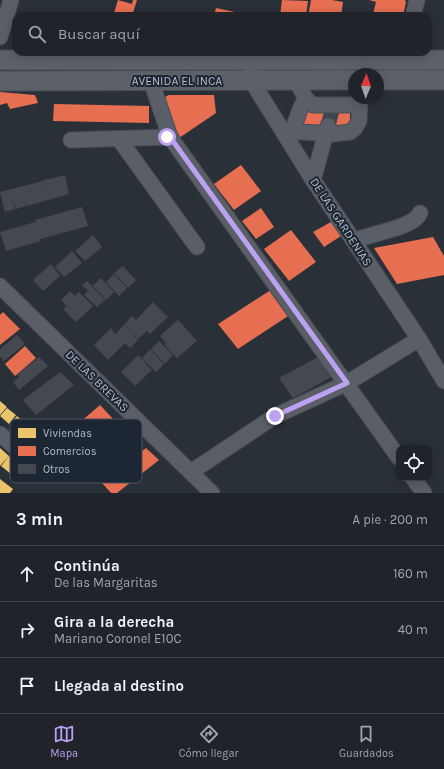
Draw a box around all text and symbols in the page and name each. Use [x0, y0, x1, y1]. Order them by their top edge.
search box [12, 12, 432, 56]
icon: search [26, 23, 48, 45]
text: Buscar aquí [58, 25, 140, 43]
north arrow [348, 68, 384, 104]
street label: AVENIDA EL INCA [132, 74, 222, 88]
route start [158, 128, 176, 146]
street label: DE LAS GARDENIAS [307, 175, 375, 269]
street label: DE LAS BREVAS [63, 347, 131, 415]
route end [266, 407, 284, 425]
legend [10, 419, 142, 483]
text: Viviendas [43, 427, 92, 440]
text: Comercios [43, 445, 97, 458]
map controls [396, 445, 432, 481]
button: locate [396, 445, 432, 481]
text: Otros [43, 463, 70, 476]
text: 3 min [16, 509, 63, 529]
text: A pie · 200 m [353, 512, 428, 527]
text: Continúa [54, 557, 120, 575]
icon: ahead [16, 563, 38, 585]
text: 160 m [393, 566, 428, 581]
text: De las Margaritas [54, 575, 158, 590]
text: Gira a la derecha [54, 613, 174, 631]
icon: right [16, 619, 38, 641]
text: 40 m [398, 622, 428, 637]
text: Mariano Coronel E10C [54, 631, 181, 646]
icon: arrive [16, 675, 38, 697]
text: Llegada al destino [54, 677, 184, 695]
tab: Mapa [50, 723, 78, 760]
tab: Cómo llegar [179, 723, 238, 760]
tab: Guardados [339, 723, 394, 760]

